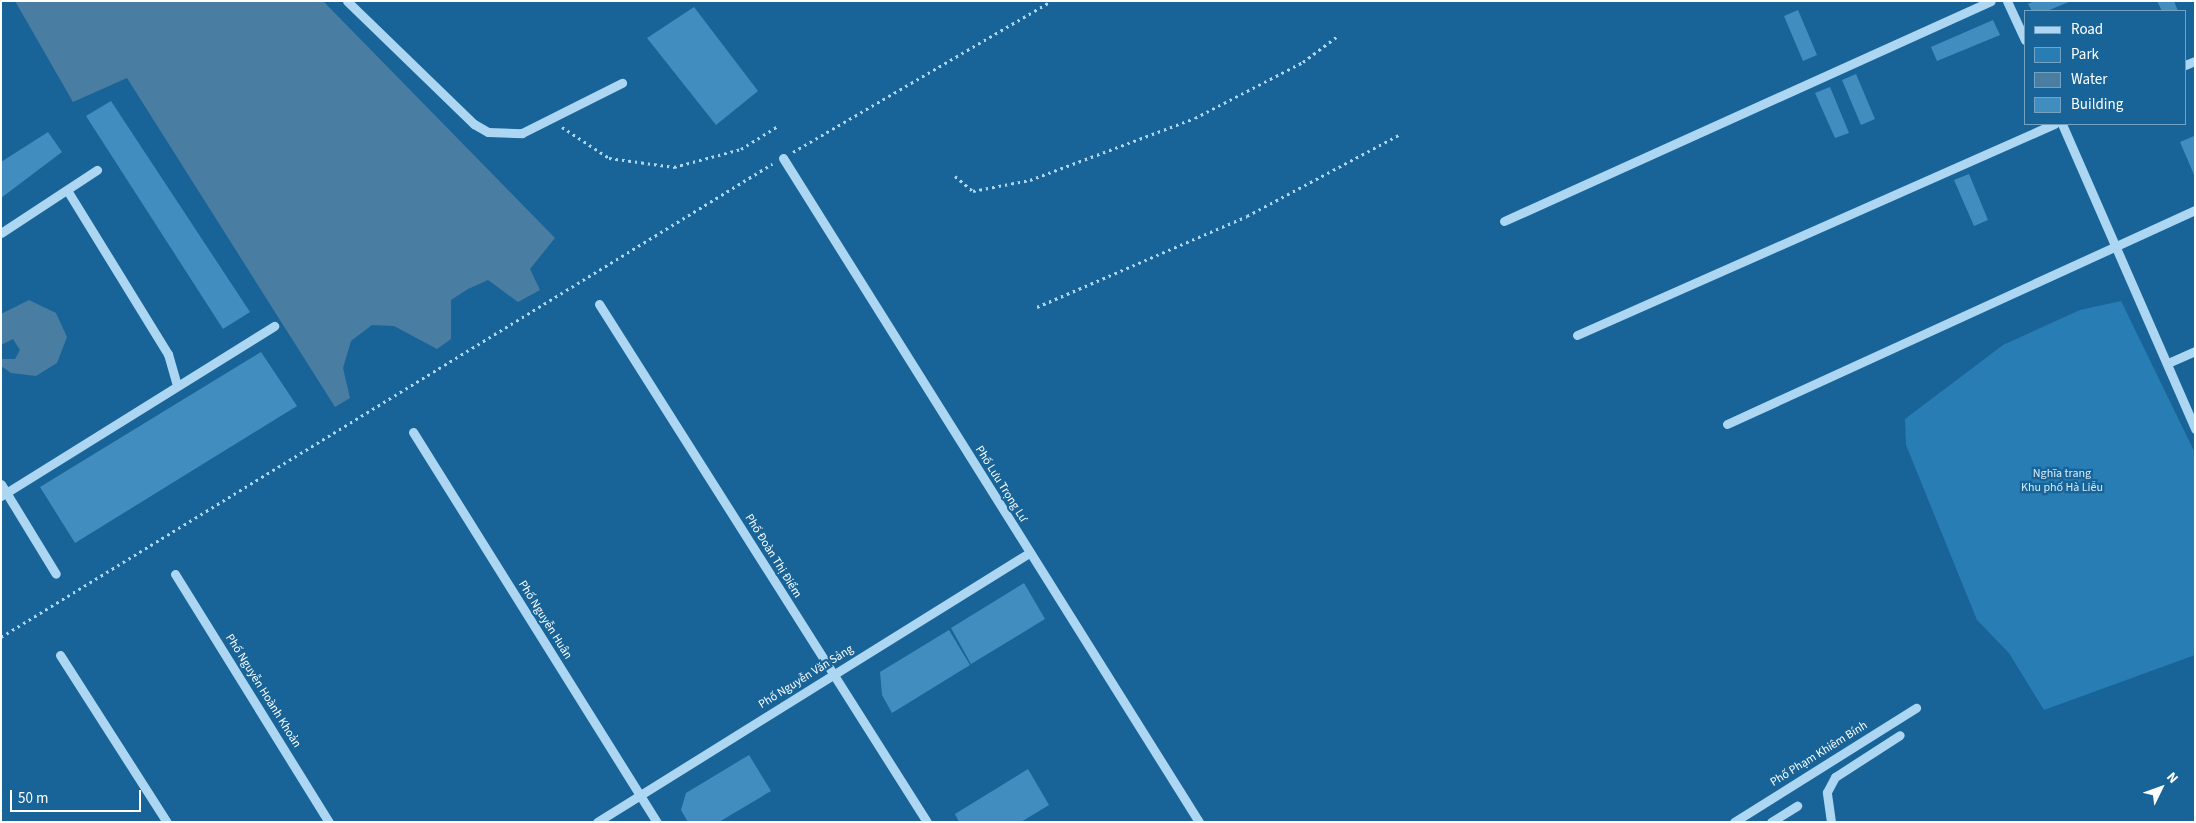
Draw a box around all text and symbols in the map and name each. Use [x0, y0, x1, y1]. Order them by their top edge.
legend [2024, 10, 2186, 125]
text: Road [2071, 19, 2103, 40]
text: Park [2071, 44, 2099, 65]
text: Water [2071, 69, 2107, 90]
text: Building [2071, 94, 2123, 115]
street label: Phố Lưu Trọng Lư [972, 443, 1030, 525]
park label: Nghĩa trang Khu phố Hà Liễu [2021, 467, 2103, 495]
street label: Phố Đoàn Thị Điểm [741, 511, 805, 601]
street label: Phố Nguyễn Huân [515, 578, 575, 662]
street label: Phố Nguyễn Hoành Khoản [222, 632, 304, 750]
street label: Phố Nguyễn Văn Sảng [756, 642, 856, 712]
street label: Phố Phạm Khiêm Bính [1768, 718, 1870, 790]
north arrow [2136, 763, 2186, 813]
text: N [2162, 768, 2183, 788]
scale bar [12, 780, 144, 812]
text: 50 m [18, 788, 48, 809]

